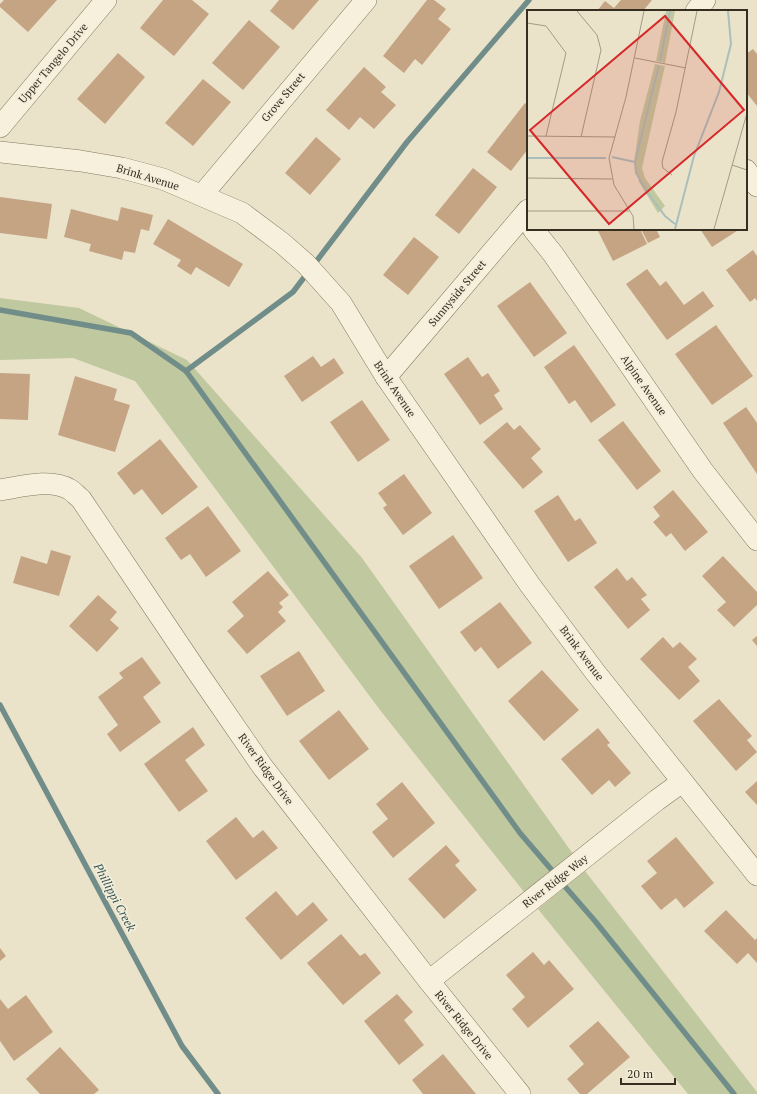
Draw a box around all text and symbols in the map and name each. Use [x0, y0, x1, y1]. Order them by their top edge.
inset map [527, 10, 747, 230]
street label: Upper Tangelo Drive [15, 20, 91, 106]
street label: Grove Street [258, 69, 308, 125]
street label: Brink Avenue [115, 161, 182, 193]
street label: Sunnyside Street [425, 257, 489, 329]
street label: Alpine Avenue [618, 352, 670, 418]
street label: Brink Avenue [371, 358, 419, 420]
street label: Brink Avenue [557, 623, 607, 684]
street label: River Ridge Drive [235, 731, 297, 808]
street label: River Ridge Way [519, 851, 591, 911]
water label: Phillippi Creek [90, 859, 139, 934]
street label: River Ridge Drive [432, 988, 496, 1063]
scale bar [621, 1060, 675, 1086]
text: 20 m [627, 1066, 654, 1081]

